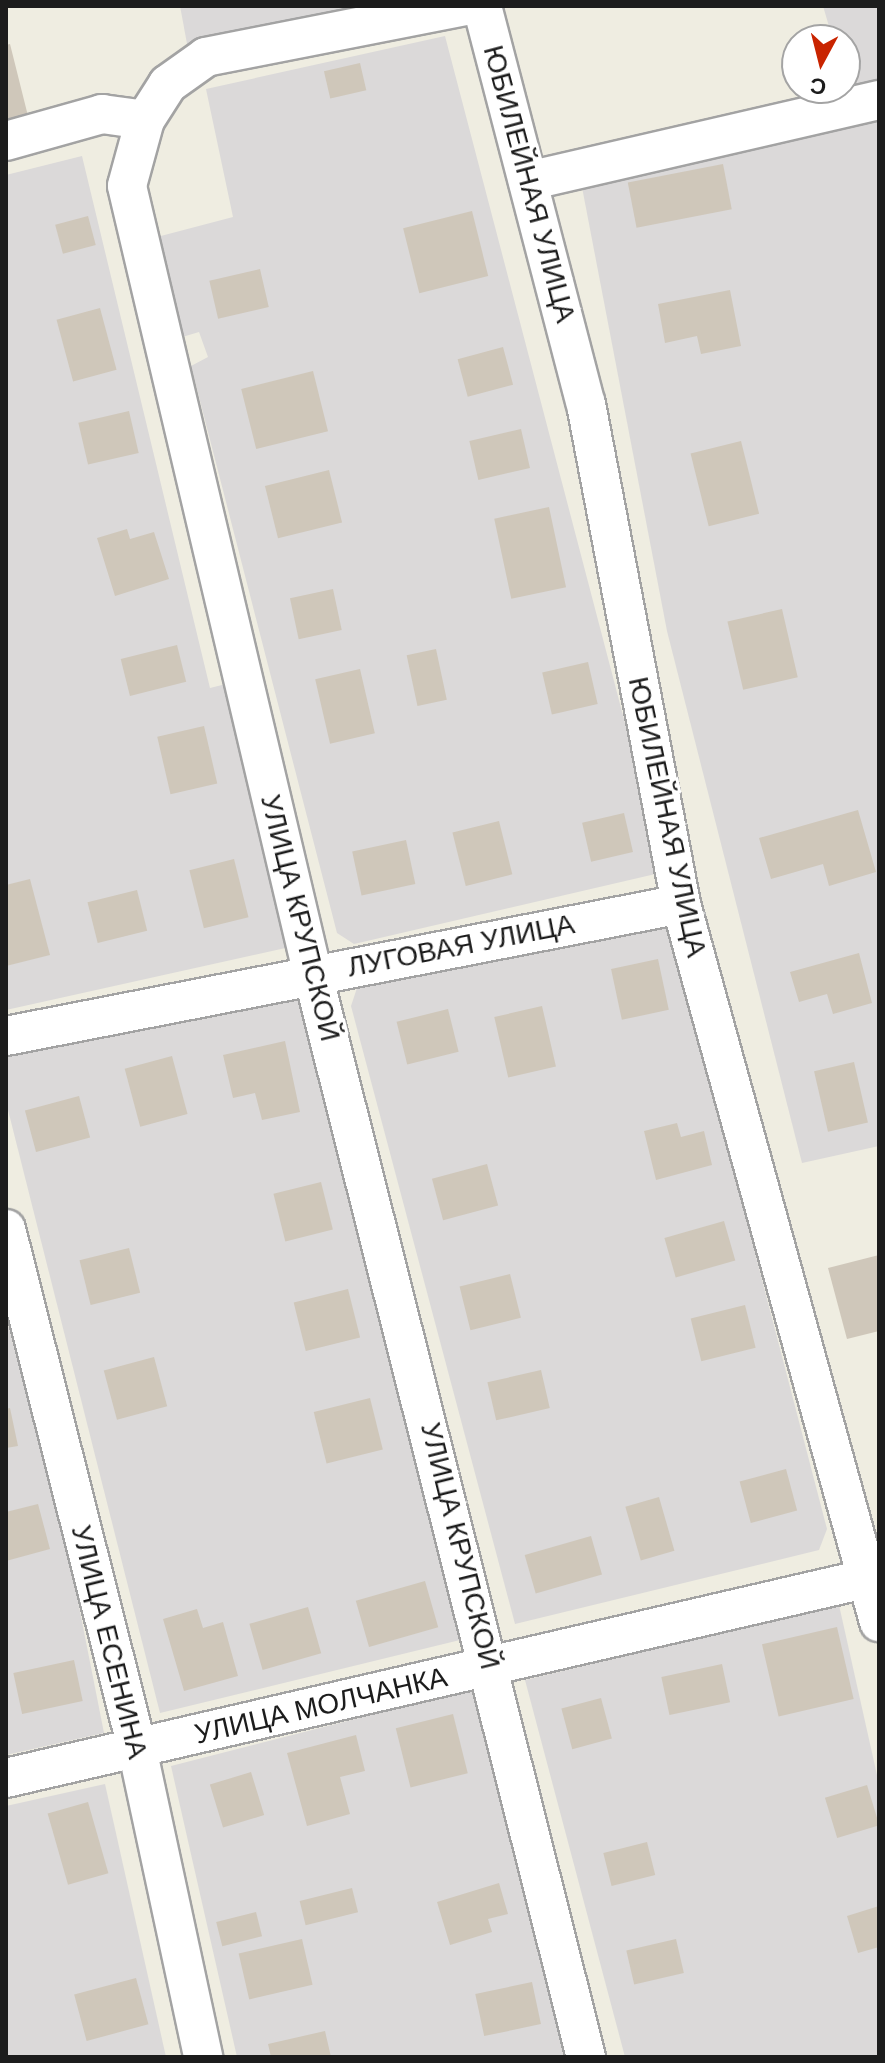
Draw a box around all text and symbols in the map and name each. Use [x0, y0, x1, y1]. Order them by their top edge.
north arrow [781, 24, 861, 104]
street label: ЮБИЛЕЙНАЯ УЛИЦА [476, 42, 582, 326]
text: С [809, 73, 828, 100]
street label: ЮБИЛЕЙНАЯ УЛИЦА [621, 674, 713, 960]
street label: УЛИЦА КРУПСКОЙ [253, 791, 347, 1045]
street label: ЛУГОВАЯ УЛИЦА [345, 907, 577, 985]
street label: УЛИЦА КРУПСКОЙ [413, 1419, 507, 1673]
street label: УЛИЦА ЕСЕНИНА [64, 1522, 154, 1762]
street label: УЛИЦА МОЛЧАНКА [191, 1661, 451, 1751]

